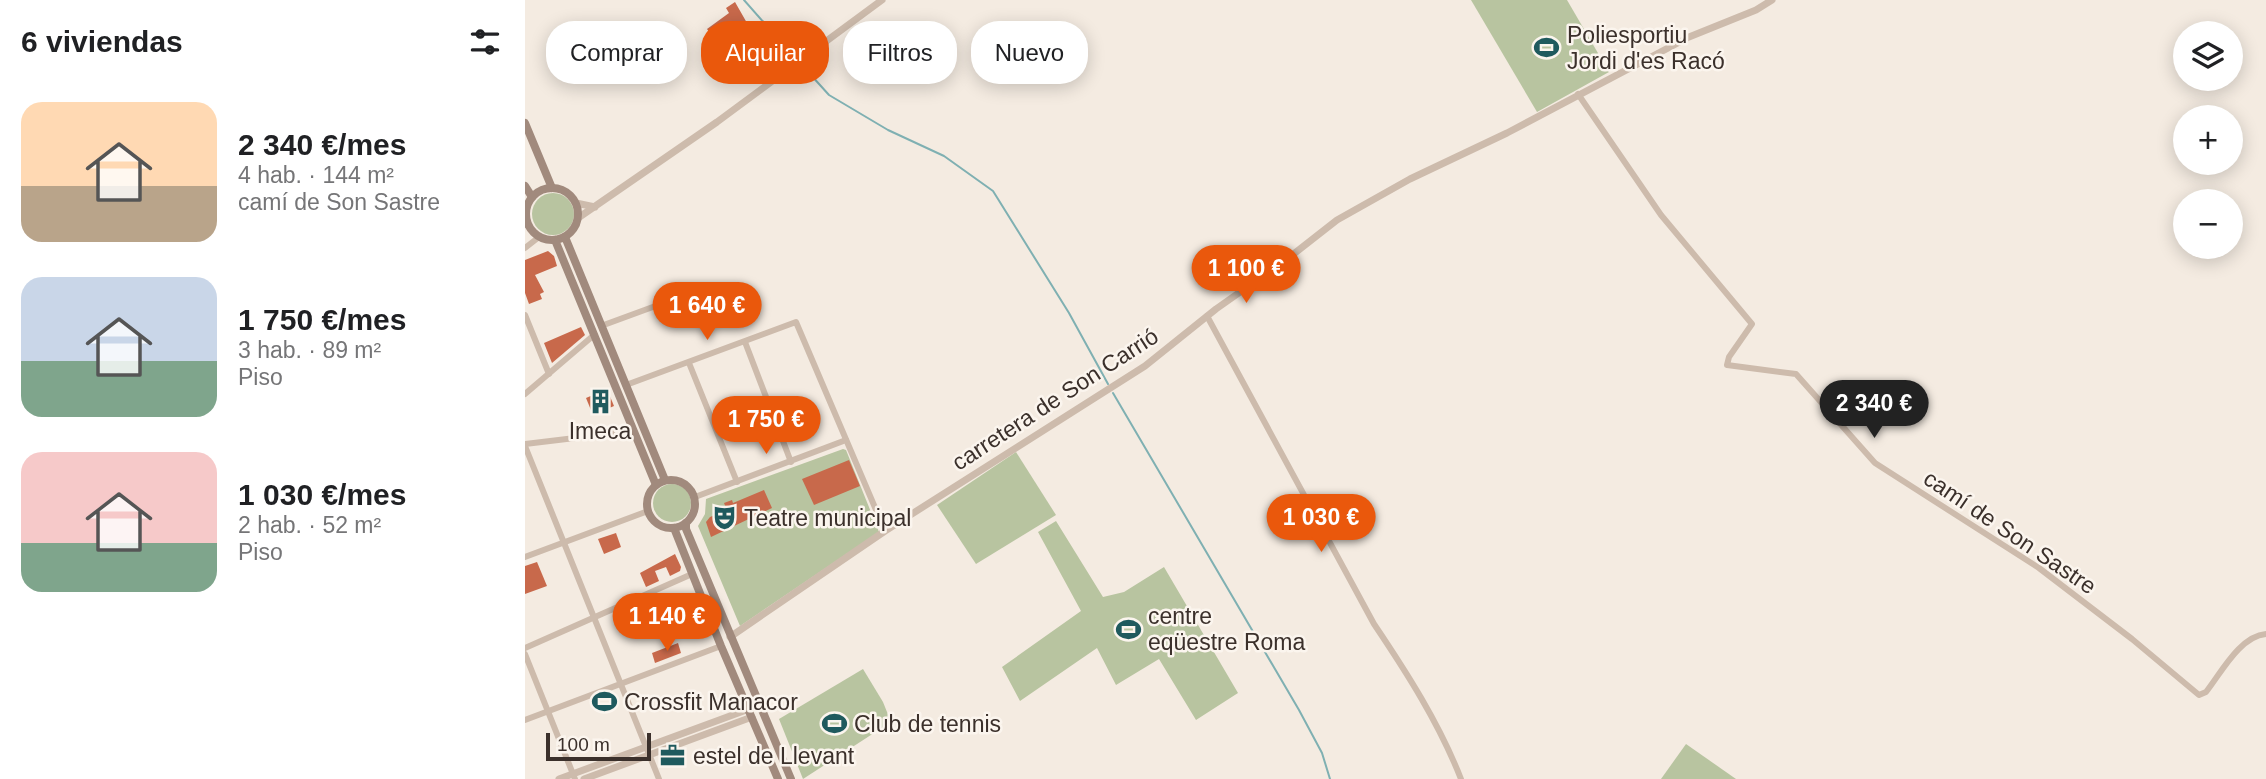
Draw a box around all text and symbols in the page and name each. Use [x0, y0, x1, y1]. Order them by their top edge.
chip: Comprar [546, 21, 687, 84]
chip: Alquilar [701, 21, 829, 84]
chip: Filtros [843, 21, 957, 84]
chip: Nuevo [971, 21, 1088, 84]
map controls [2173, 21, 2243, 259]
button: layers [2173, 21, 2243, 91]
place label: Poliesportiu Jordi d'es Racó [1567, 22, 1725, 74]
icon: filters [466, 23, 504, 61]
text: 6 viviendas [21, 25, 183, 58]
sports icon: Poliesportiu Jordi d'es Racó [1533, 34, 1561, 62]
button: + [2173, 105, 2243, 175]
text: 2 340 €/mes [238, 128, 406, 161]
icon: home [77, 130, 161, 214]
text: 4 hab. · 144 m² [238, 162, 394, 188]
text: camí de Son Sastre [238, 189, 440, 215]
button: − [2173, 189, 2243, 259]
pin: 1 100 € [1181, 246, 1311, 305]
text: 1 100 € [1208, 255, 1284, 281]
pin: 1 640 € [642, 282, 772, 342]
text: 1 640 € [669, 292, 745, 318]
text: 1 750 €/mes [238, 303, 406, 336]
icon: home [77, 305, 161, 389]
street label: carretera de Son Carrió [947, 323, 1163, 475]
text: 3 hab. · 89 m² [238, 337, 381, 363]
text: Piso [238, 364, 283, 390]
pin: 2 340 € [1809, 380, 1939, 440]
building icon: Imeca [586, 387, 614, 415]
text: 2 340 € [1836, 390, 1912, 416]
pin: 1 750 € [701, 396, 831, 456]
text: 1 750 € [728, 406, 804, 432]
place label: Imeca [569, 418, 632, 444]
street label: camí de Son Sastre [1919, 465, 2101, 599]
text: 1 030 €/mes [238, 478, 406, 511]
icon: home [77, 480, 161, 564]
pin: 1 030 € [1256, 494, 1386, 554]
theatre icon: Teatre municipal [710, 504, 738, 532]
text: 1 030 € [1283, 504, 1359, 530]
place label: Teatre municipal [744, 505, 911, 531]
text: 2 hab. · 52 m² [238, 512, 381, 538]
text: Piso [238, 539, 283, 565]
pin: 1 140 € [602, 594, 732, 653]
text: 1 140 € [629, 603, 705, 629]
place label: centre eqüestre Roma [1148, 603, 1305, 655]
sports icon: centre eqüestre Roma [1114, 615, 1142, 643]
sports icon: Crossfit Manacor [590, 688, 618, 716]
place label: Crossfit Manacor [624, 689, 798, 715]
sports icon: Club de tennis [820, 710, 848, 738]
place label: Club de tennis [854, 711, 1001, 737]
scale bar [546, 730, 651, 762]
text: 100 m [557, 734, 610, 755]
office icon: estel de Llevant [659, 742, 687, 770]
place label: estel de Llevant [693, 743, 855, 769]

